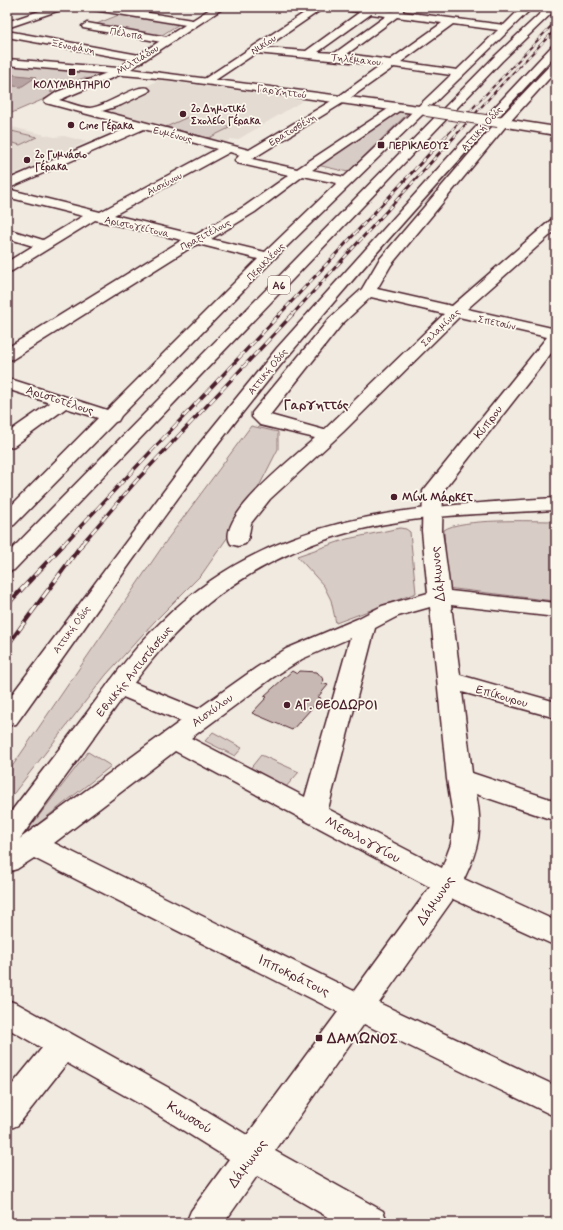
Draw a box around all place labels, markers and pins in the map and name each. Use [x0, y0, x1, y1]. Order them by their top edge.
marker: ΚΟΛΥΜΒΗΤΗΡΙΟ [67, 67, 77, 77]
place label: ΚΟΛΥΜΒΗΤΗΡΙΟ [33, 79, 111, 92]
place label: 2ο Δημοτικό Σχολείο Γέρακα [191, 103, 262, 128]
marker: 2ο Δημοτικό Σχολείο Γέρακα [178, 109, 188, 119]
place label: Cine Γέρακα [79, 118, 135, 133]
marker: Cine Γέρακα [66, 120, 76, 130]
marker: ΠΕΡΙΚΛΕΟΥΣ [376, 140, 386, 150]
place label: ΠΕΡΙΚΛΕΟΥΣ [389, 140, 449, 153]
place label: 2ο Γυμνάσιο Γέρακα [35, 148, 88, 174]
marker: 2ο Γυμνάσιο Γέρακα [22, 155, 32, 165]
place label: Μίνι Μάρκετ [402, 490, 473, 506]
marker: Μίνι Μάρκετ [389, 492, 399, 502]
place label: ΑΓ. ΘΕΟΔΩΡΟΙ [295, 698, 378, 714]
marker: ΑΓ. ΘΕΟΔΩΡΟΙ [282, 700, 292, 710]
place label: ΔΑΜΩΝΟΣ [326, 1030, 398, 1048]
marker: ΔΑΜΩΝΟΣ [314, 1033, 324, 1043]

